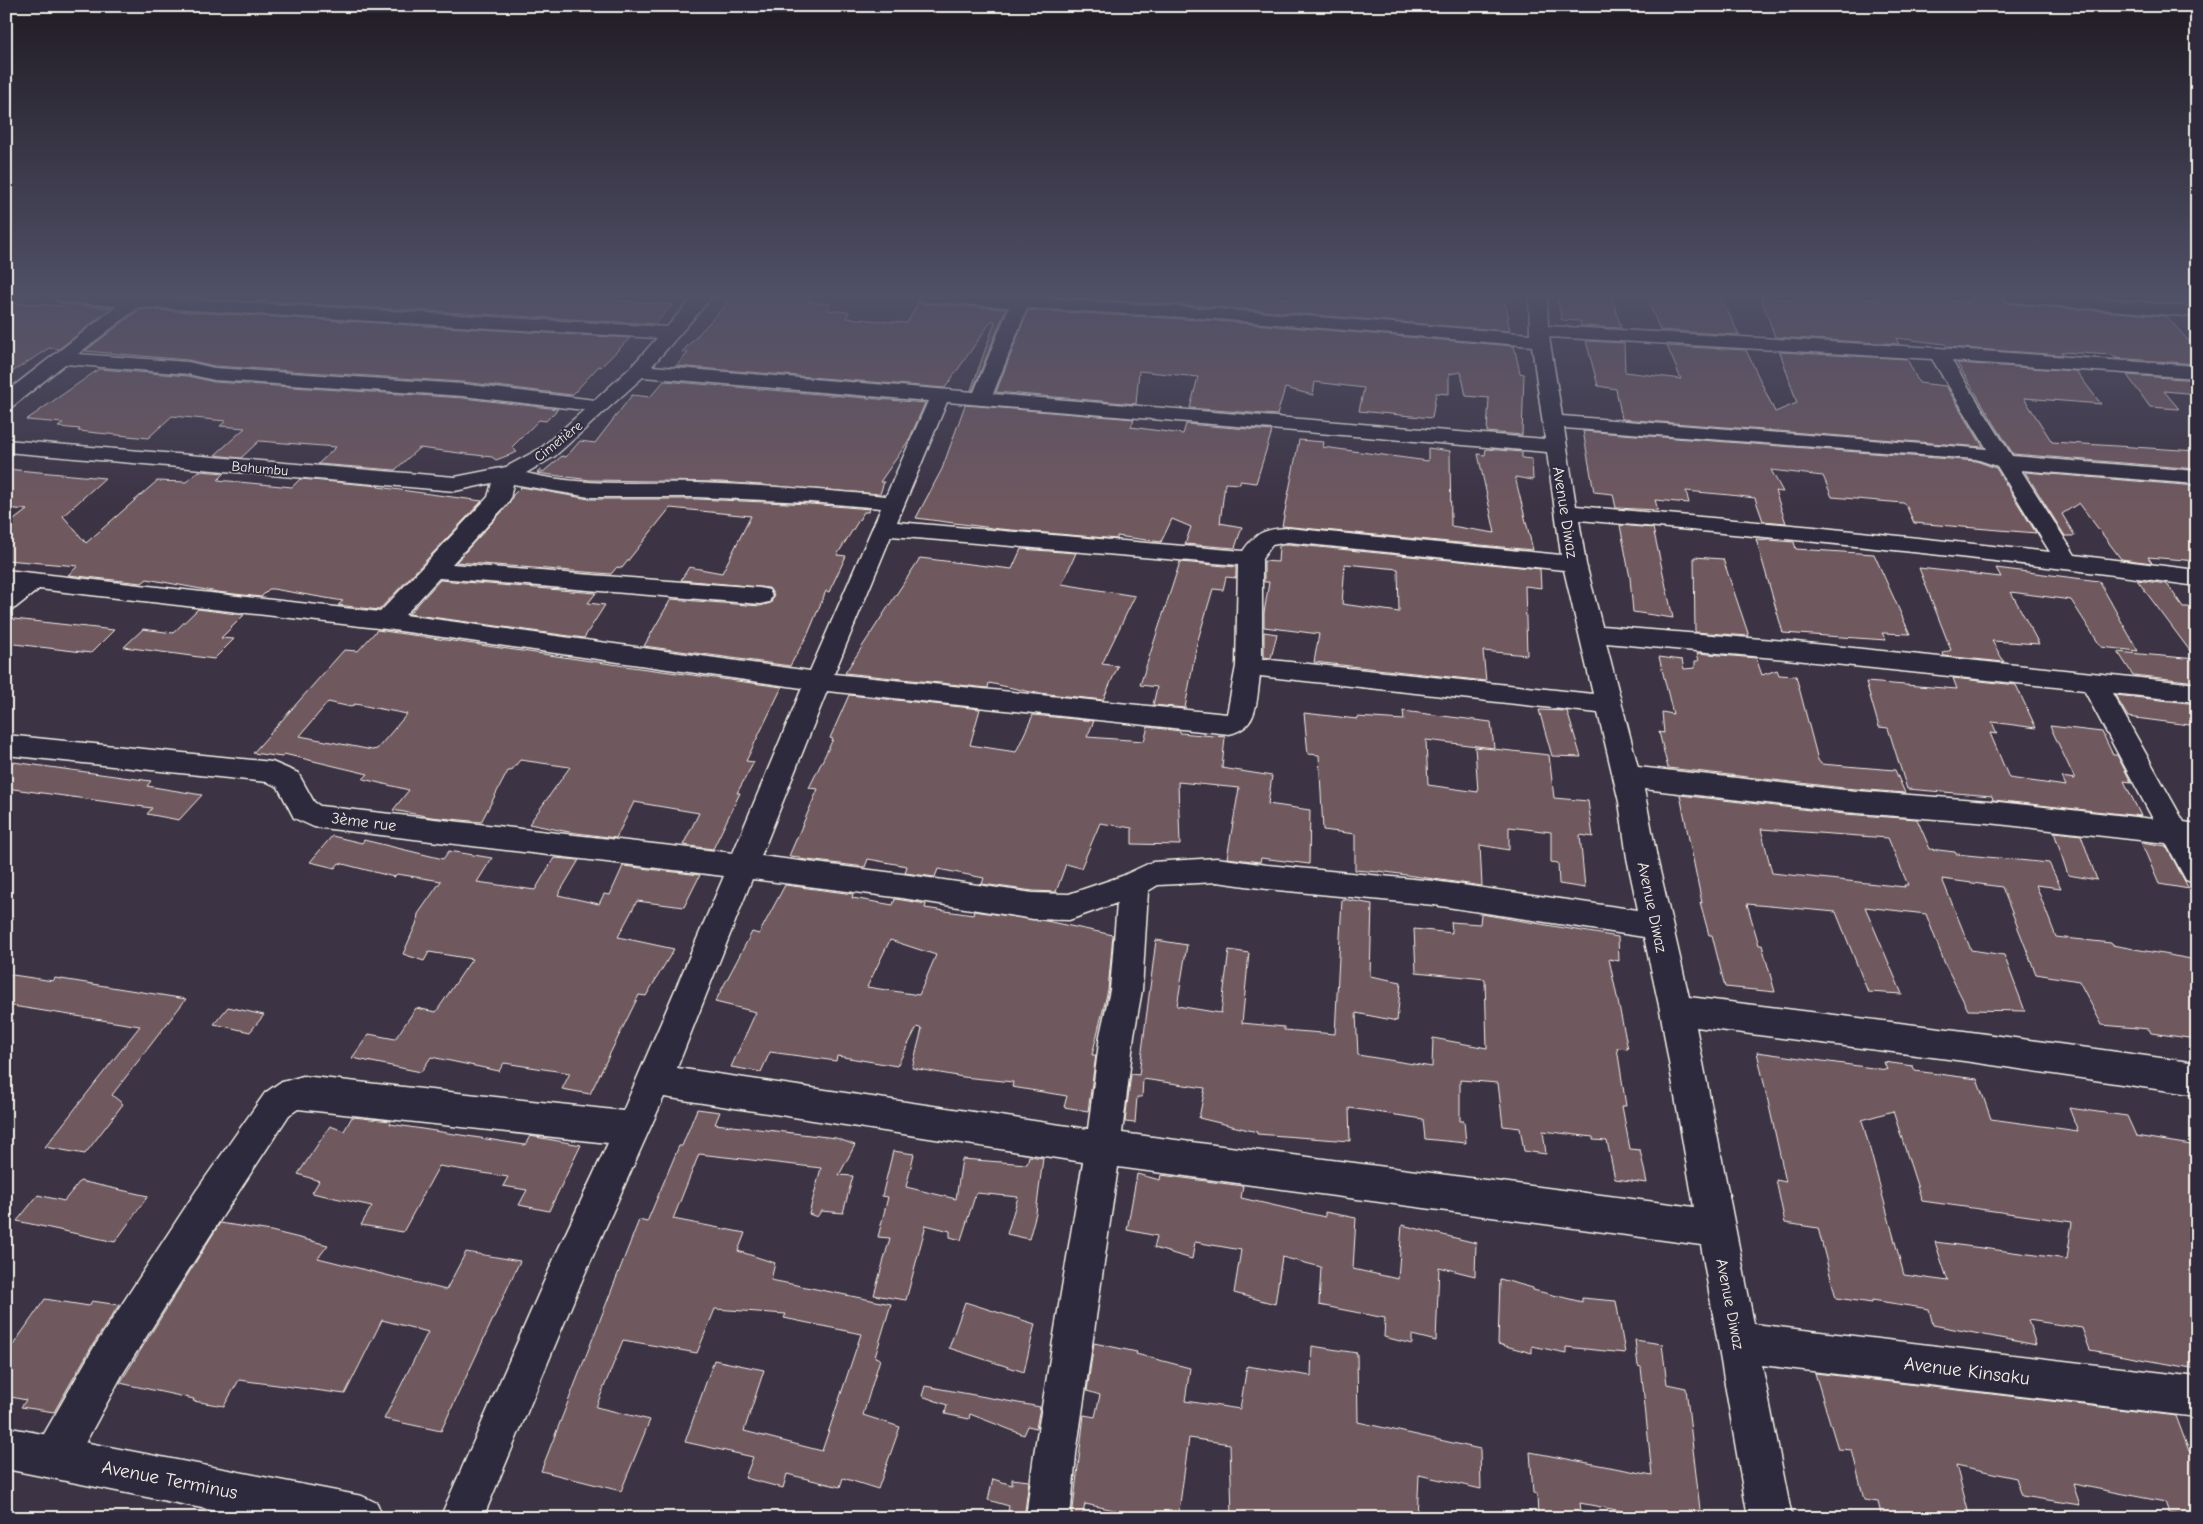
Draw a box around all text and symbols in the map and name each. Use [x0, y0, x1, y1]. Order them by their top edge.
street label: Cimetière [531, 417, 586, 466]
street label: Bahumbu [231, 458, 289, 479]
street label: Avenue Diwaz [1549, 465, 1581, 559]
street label: 3ème rue [330, 809, 397, 835]
street label: Avenue Diwaz [1634, 860, 1670, 954]
street label: Avenue Diwaz [1712, 1257, 1748, 1351]
street label: Avenue Kinsaku [1903, 1352, 2031, 1390]
street label: Avenue Terminus [100, 1456, 240, 1504]

